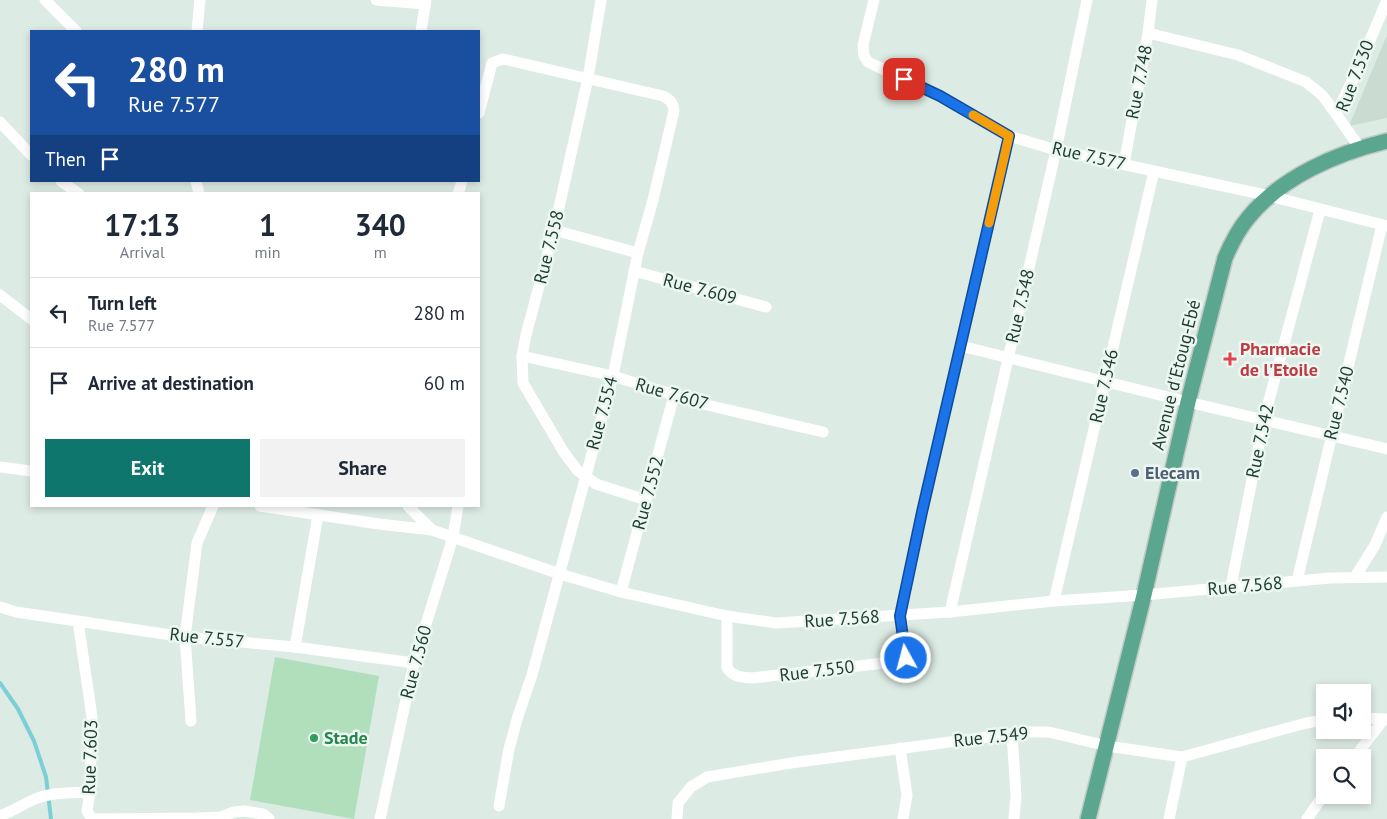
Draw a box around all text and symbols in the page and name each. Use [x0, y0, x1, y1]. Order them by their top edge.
street label: Rue 7.530 [1330, 36, 1379, 115]
street label: Rue 7.748 [1120, 43, 1157, 121]
text: 280 m [128, 46, 225, 92]
icon: left [45, 50, 110, 115]
pin [883, 58, 925, 100]
icon: arrive [890, 65, 918, 93]
text: Rue 7.577 [128, 90, 220, 118]
street label: Rue 7.577 [1050, 136, 1128, 175]
icon: arrive [96, 145, 124, 173]
text: Then [45, 147, 86, 171]
text: 17:13 [104, 205, 180, 244]
text: 1 [259, 205, 276, 244]
text: 340 [355, 205, 406, 244]
street label: Rue 7.558 [528, 208, 569, 286]
text: Arrival [120, 242, 165, 262]
text: min [255, 242, 281, 262]
text: m [374, 242, 387, 262]
street label: Rue 7.548 [1000, 267, 1039, 345]
street label: Rue 7.609 [661, 268, 739, 309]
text: Turn left [88, 291, 157, 315]
street label: Avenue d'Etoug-Ebé [1146, 297, 1205, 452]
icon: left [45, 299, 73, 327]
text: 280 m [413, 301, 465, 325]
text: Rue 7.577 [88, 315, 155, 335]
place label: Pharmacie de l'Etoile [1240, 337, 1321, 381]
street label: Rue 7.546 [1084, 347, 1123, 425]
marker: Pharmacie de l'Etoile [1224, 353, 1236, 365]
street label: Rue 7.540 [1318, 363, 1359, 442]
icon: arrive [45, 369, 73, 397]
text: Arrive at destination [88, 371, 254, 395]
text: 60 m [424, 371, 465, 395]
street label: Rue 7.607 [633, 372, 711, 415]
street label: Rue 7.554 [581, 373, 622, 452]
street label: Rue 7.542 [1240, 402, 1279, 480]
button: Exit [45, 439, 250, 497]
button: Share [260, 439, 465, 497]
street label: Rue 7.552 [627, 454, 668, 532]
place label: Elecam [1145, 461, 1200, 484]
marker: Elecam [1129, 467, 1141, 479]
street label: Rue 7.568 [1206, 571, 1283, 600]
street label: Rue 7.568 [804, 604, 880, 633]
street label: Rue 7.557 [168, 622, 246, 653]
street label: Rue 7.560 [395, 622, 436, 701]
position arrow [879, 631, 931, 683]
street label: Rue 7.550 [778, 654, 856, 687]
map controls [1316, 684, 1371, 804]
button: sound [1316, 684, 1371, 739]
street label: Rue 7.603 [77, 719, 102, 795]
street label: Rue 7.549 [952, 721, 1030, 752]
place label: Stade [324, 726, 368, 749]
marker: Stade [308, 732, 320, 744]
button: search [1316, 749, 1371, 804]

